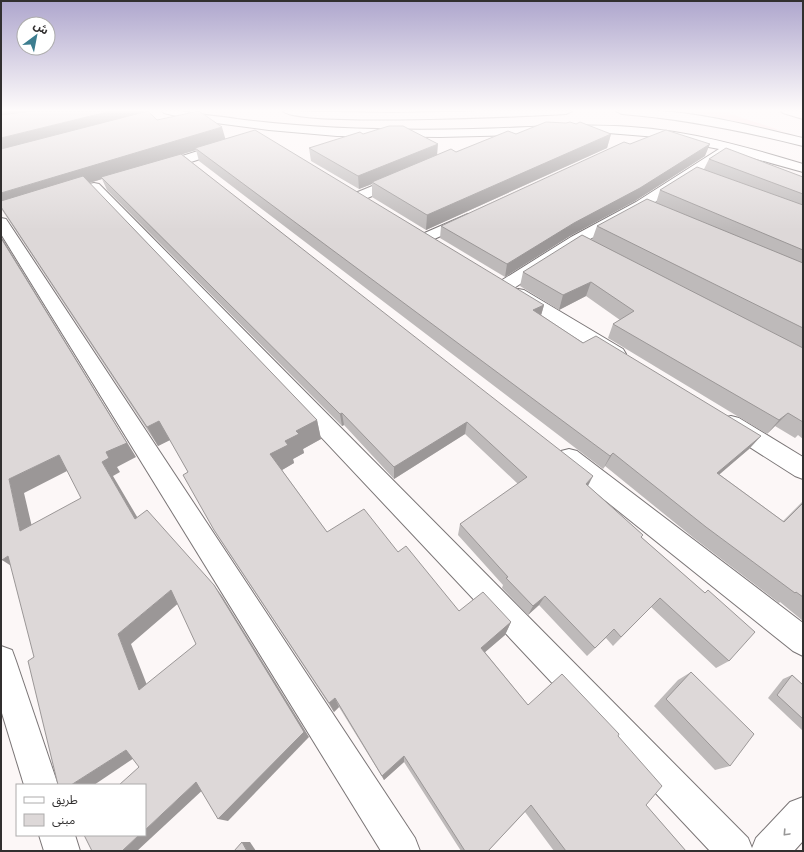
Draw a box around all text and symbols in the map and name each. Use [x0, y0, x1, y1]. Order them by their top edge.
north arrow [16, 16, 56, 56]
text: ش [31, 17, 52, 37]
legend [16, 784, 146, 836]
text: طريق [52, 791, 78, 808]
text: مبنى [52, 811, 75, 828]
one-way arrow [783, 828, 791, 836]

